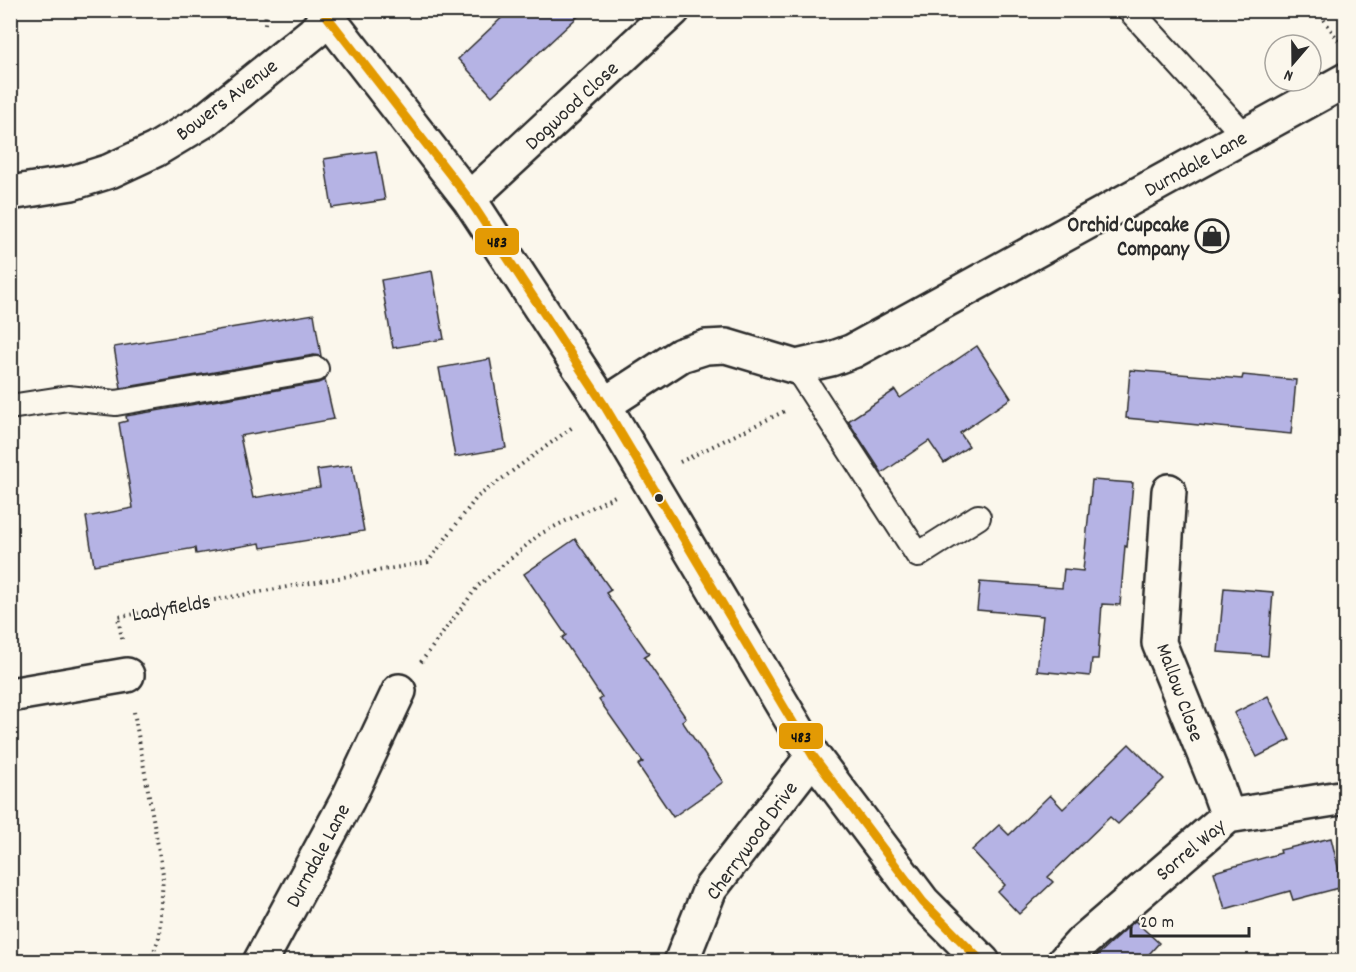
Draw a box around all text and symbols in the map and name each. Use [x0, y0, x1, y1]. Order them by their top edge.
north arrow [1263, 33, 1323, 93]
street label: Bowers Avenue [170, 53, 285, 150]
street label: Dogwood Close [519, 56, 627, 159]
text: N [1281, 63, 1296, 87]
street label: Durndale Lane [1140, 125, 1253, 206]
place label: Orchid Cupcake Company [1067, 212, 1190, 266]
shop icon: Orchid Cupcake Company [1194, 218, 1230, 254]
line badge: 483 [474, 227, 520, 256]
text: 483 [487, 232, 507, 255]
unlabelled marker [653, 492, 665, 504]
street label: Ladyfields [130, 588, 213, 632]
street label: Mallow Close [1147, 640, 1210, 746]
line badge: 483 [778, 722, 824, 750]
text: 483 [791, 727, 811, 750]
street label: Cherrywood Drive [700, 776, 807, 907]
street label: Durndale Lane [280, 799, 360, 914]
street label: Sorrel Way [1150, 813, 1234, 890]
scale bar [1131, 900, 1250, 938]
text: 20 m [1140, 911, 1174, 936]

